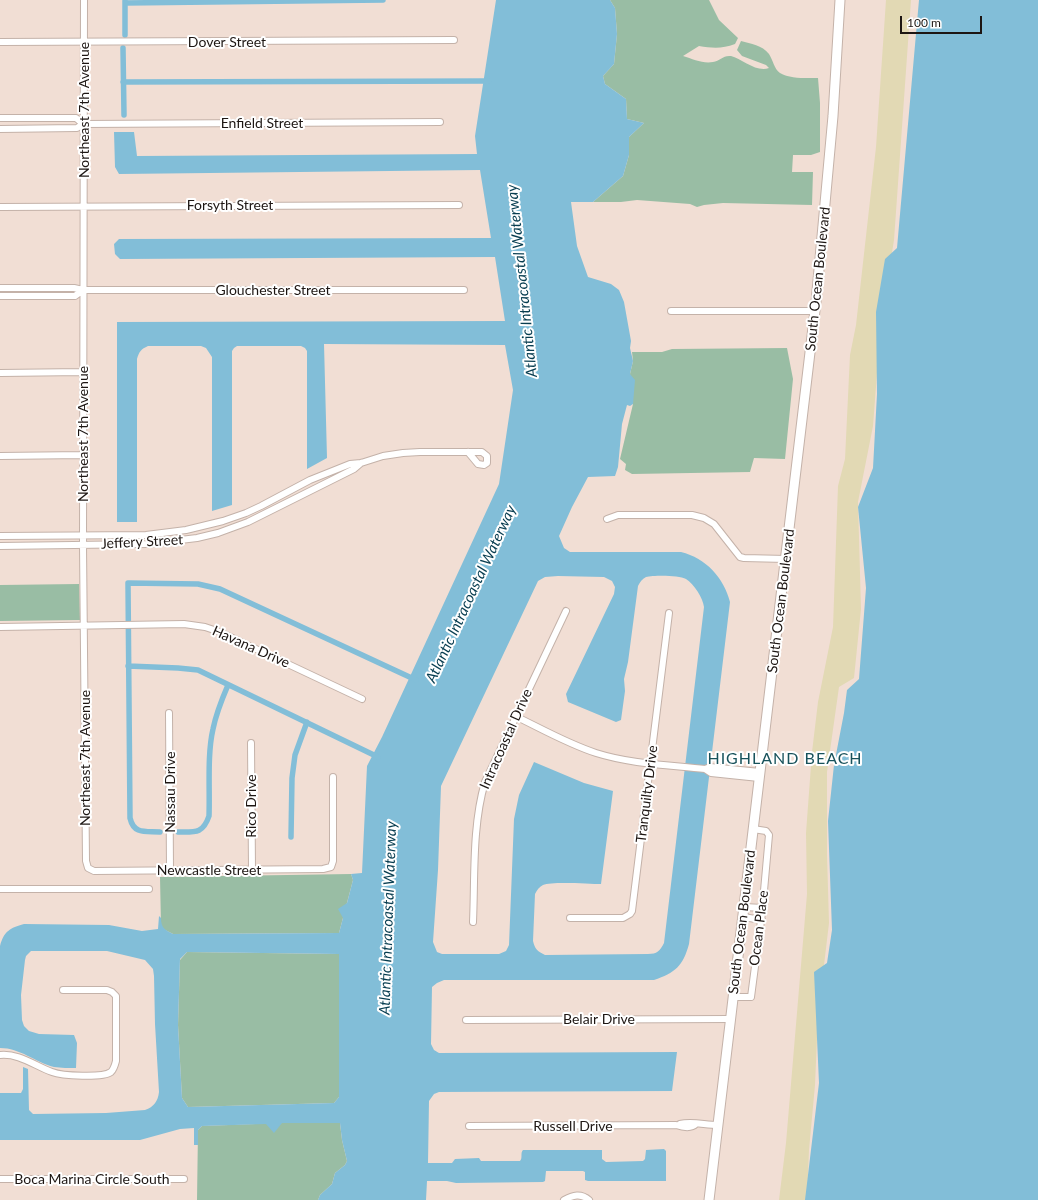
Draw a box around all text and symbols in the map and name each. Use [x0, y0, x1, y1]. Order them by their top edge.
scale bar [902, 8, 984, 34]
text: 100 m [907, 15, 941, 30]
street label: Dover Street [188, 34, 266, 50]
street label: Northeast 7th Avenue [76, 42, 92, 178]
street label: Enfield Street [221, 115, 303, 131]
water label: Atlantic Intracoastal Waterway [503, 184, 541, 378]
street label: Forsyth Street [187, 197, 273, 213]
street label: South Ocean Boulevard [802, 206, 834, 352]
street label: Glouchester Street [215, 282, 331, 298]
street label: Northeast 7th Avenue [75, 366, 91, 502]
water label: Atlantic Intracoastal Waterway [422, 502, 520, 686]
street label: South Ocean Boulevard [764, 528, 798, 674]
street label: Jeffery Street [101, 531, 183, 553]
street label: Havana Drive [210, 622, 292, 672]
street label: Intracoastal Drive [476, 686, 536, 792]
street label: Northeast 7th Avenue [77, 690, 93, 826]
street label: Tranquilty Drive [633, 744, 661, 844]
district label: HIGHLAND BEACH [707, 749, 863, 769]
street label: Nassau Drive [162, 751, 178, 833]
street label: Rico Drive [243, 774, 259, 838]
water label: Atlantic Intracoastal Waterway [376, 821, 400, 1015]
street label: South Ocean Boulevard [725, 849, 759, 995]
street label: Newcastle Street [157, 862, 261, 878]
street label: Ocean Place [746, 889, 772, 967]
street label: Belair Drive [563, 1011, 635, 1027]
street label: Russell Drive [533, 1118, 613, 1134]
street label: Boca Marina Circle South [14, 1171, 170, 1187]

